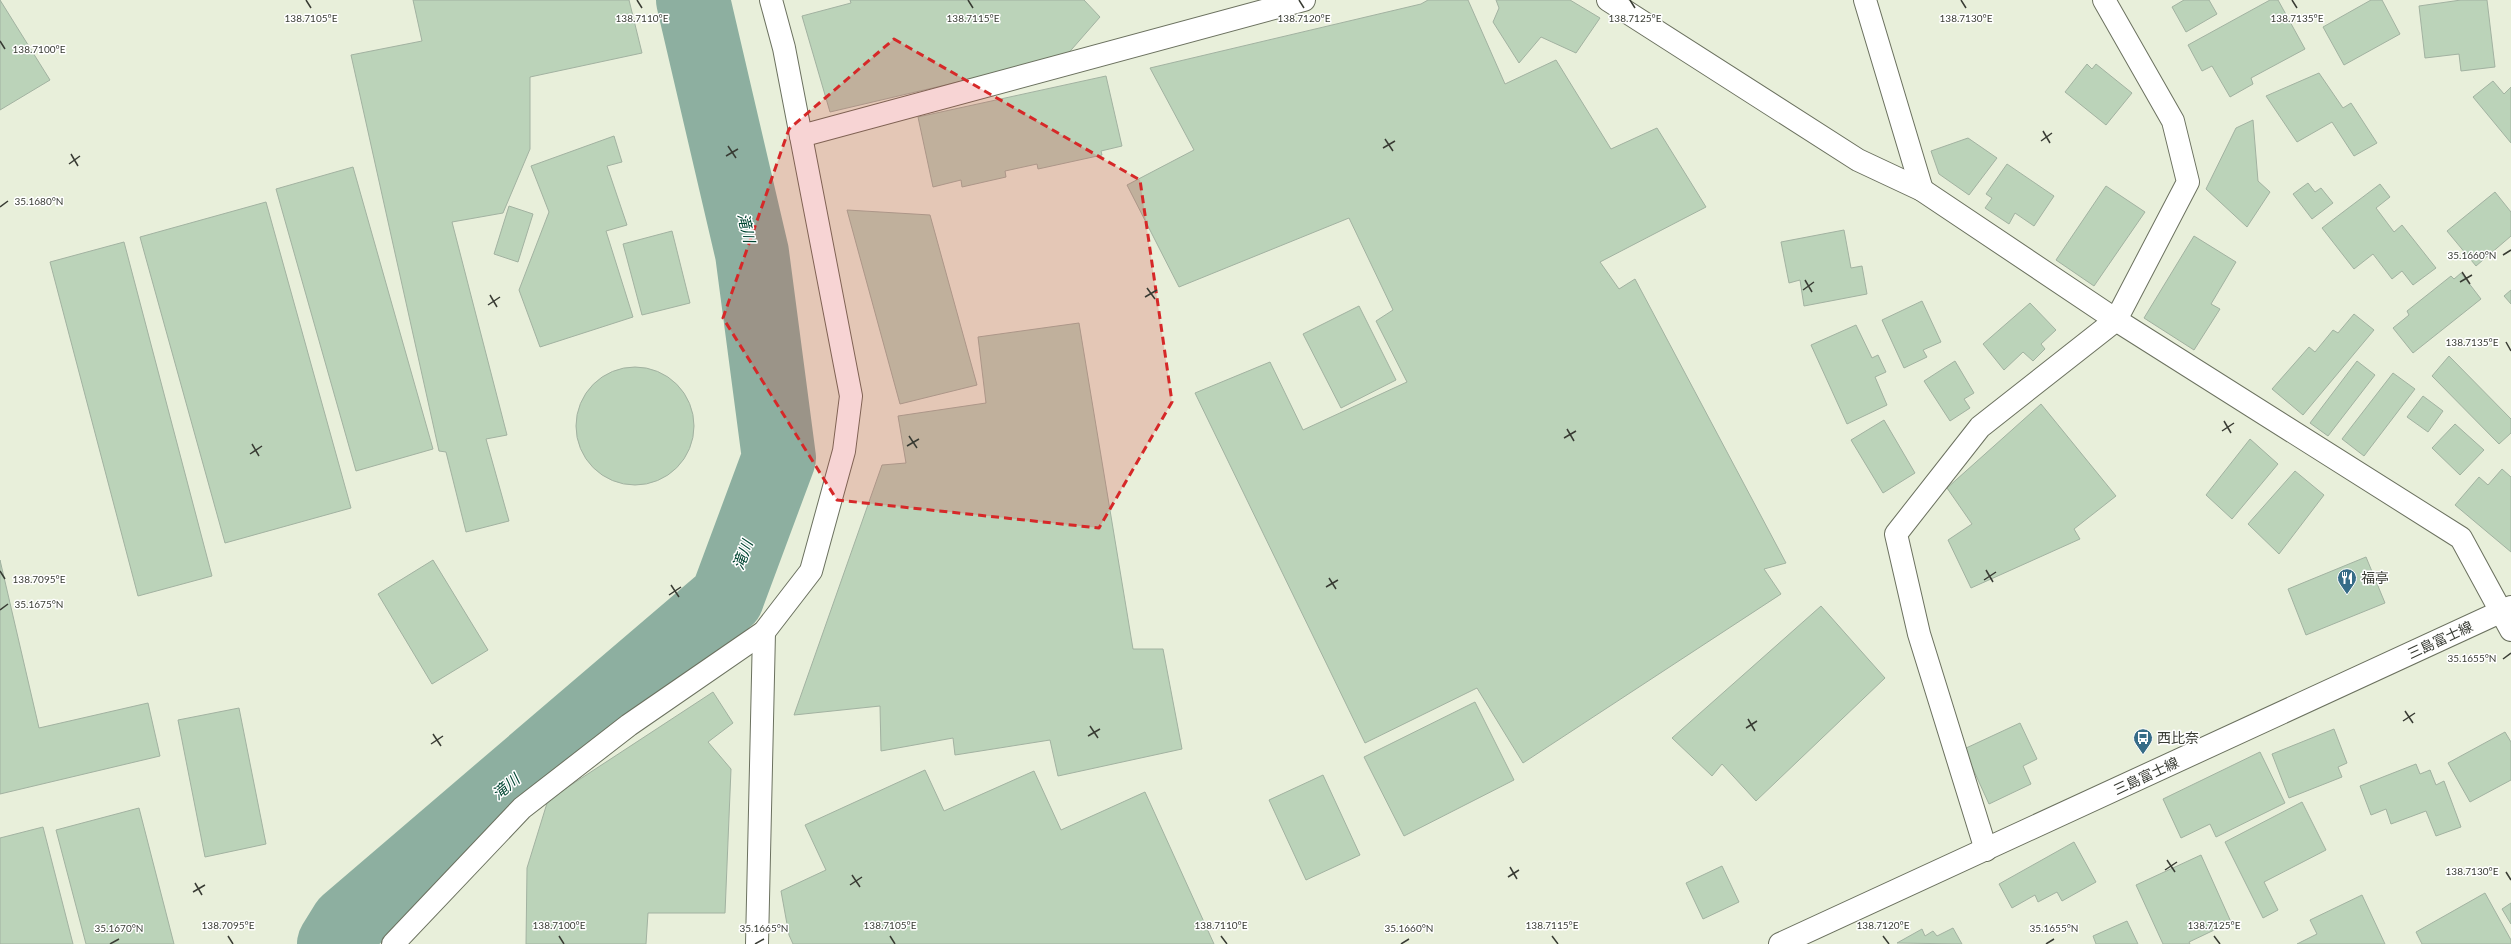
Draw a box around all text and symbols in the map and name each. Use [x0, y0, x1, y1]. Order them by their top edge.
text: 138.7105°E [285, 12, 338, 24]
text: 138.7110°E [616, 12, 669, 24]
text: 138.7115°E [947, 12, 1000, 24]
text: 138.7120°E [1278, 12, 1331, 24]
text: 138.7125°E [1609, 12, 1662, 24]
text: 138.7130°E [1940, 12, 1993, 24]
text: 138.7135°E [2271, 12, 2324, 24]
text: 138.7100°E [13, 43, 66, 55]
text: 35.1680°N [15, 195, 63, 207]
water label: 滝川 [735, 211, 760, 246]
text: 35.1660°N [2448, 249, 2496, 261]
text: 138.7135°E [2446, 336, 2499, 348]
water label: 滝川 [728, 536, 756, 572]
restaurant icon: 福亭 [2336, 567, 2358, 595]
place label: 福亭 [2361, 569, 2389, 586]
text: 138.7095°E [13, 573, 66, 585]
text: 35.1675°N [15, 598, 63, 610]
street label: 三島富士線 [2404, 617, 2475, 662]
text: 35.1655°N [2448, 652, 2496, 664]
bus stop icon: 西比奈 [2132, 727, 2154, 755]
place label: 西比奈 [2157, 729, 2199, 746]
street label: 三島富士線 [2110, 753, 2181, 798]
water label: 滝川 [488, 768, 524, 803]
text: 138.7130°E [2446, 865, 2499, 877]
text: 138.7095°E [202, 919, 255, 931]
text: 138.7100°E [533, 919, 586, 931]
text: 138.7105°E [864, 919, 917, 931]
text: 138.7110°E [1195, 919, 1248, 931]
text: 138.7115°E [1526, 919, 1579, 931]
text: 138.7120°E [1857, 919, 1910, 931]
text: 138.7125°E [2188, 919, 2241, 931]
text: 35.1670°N [95, 922, 143, 934]
text: 35.1665°N [740, 922, 788, 934]
text: 35.1660°N [1385, 922, 1433, 934]
text: 35.1655°N [2030, 922, 2078, 934]

